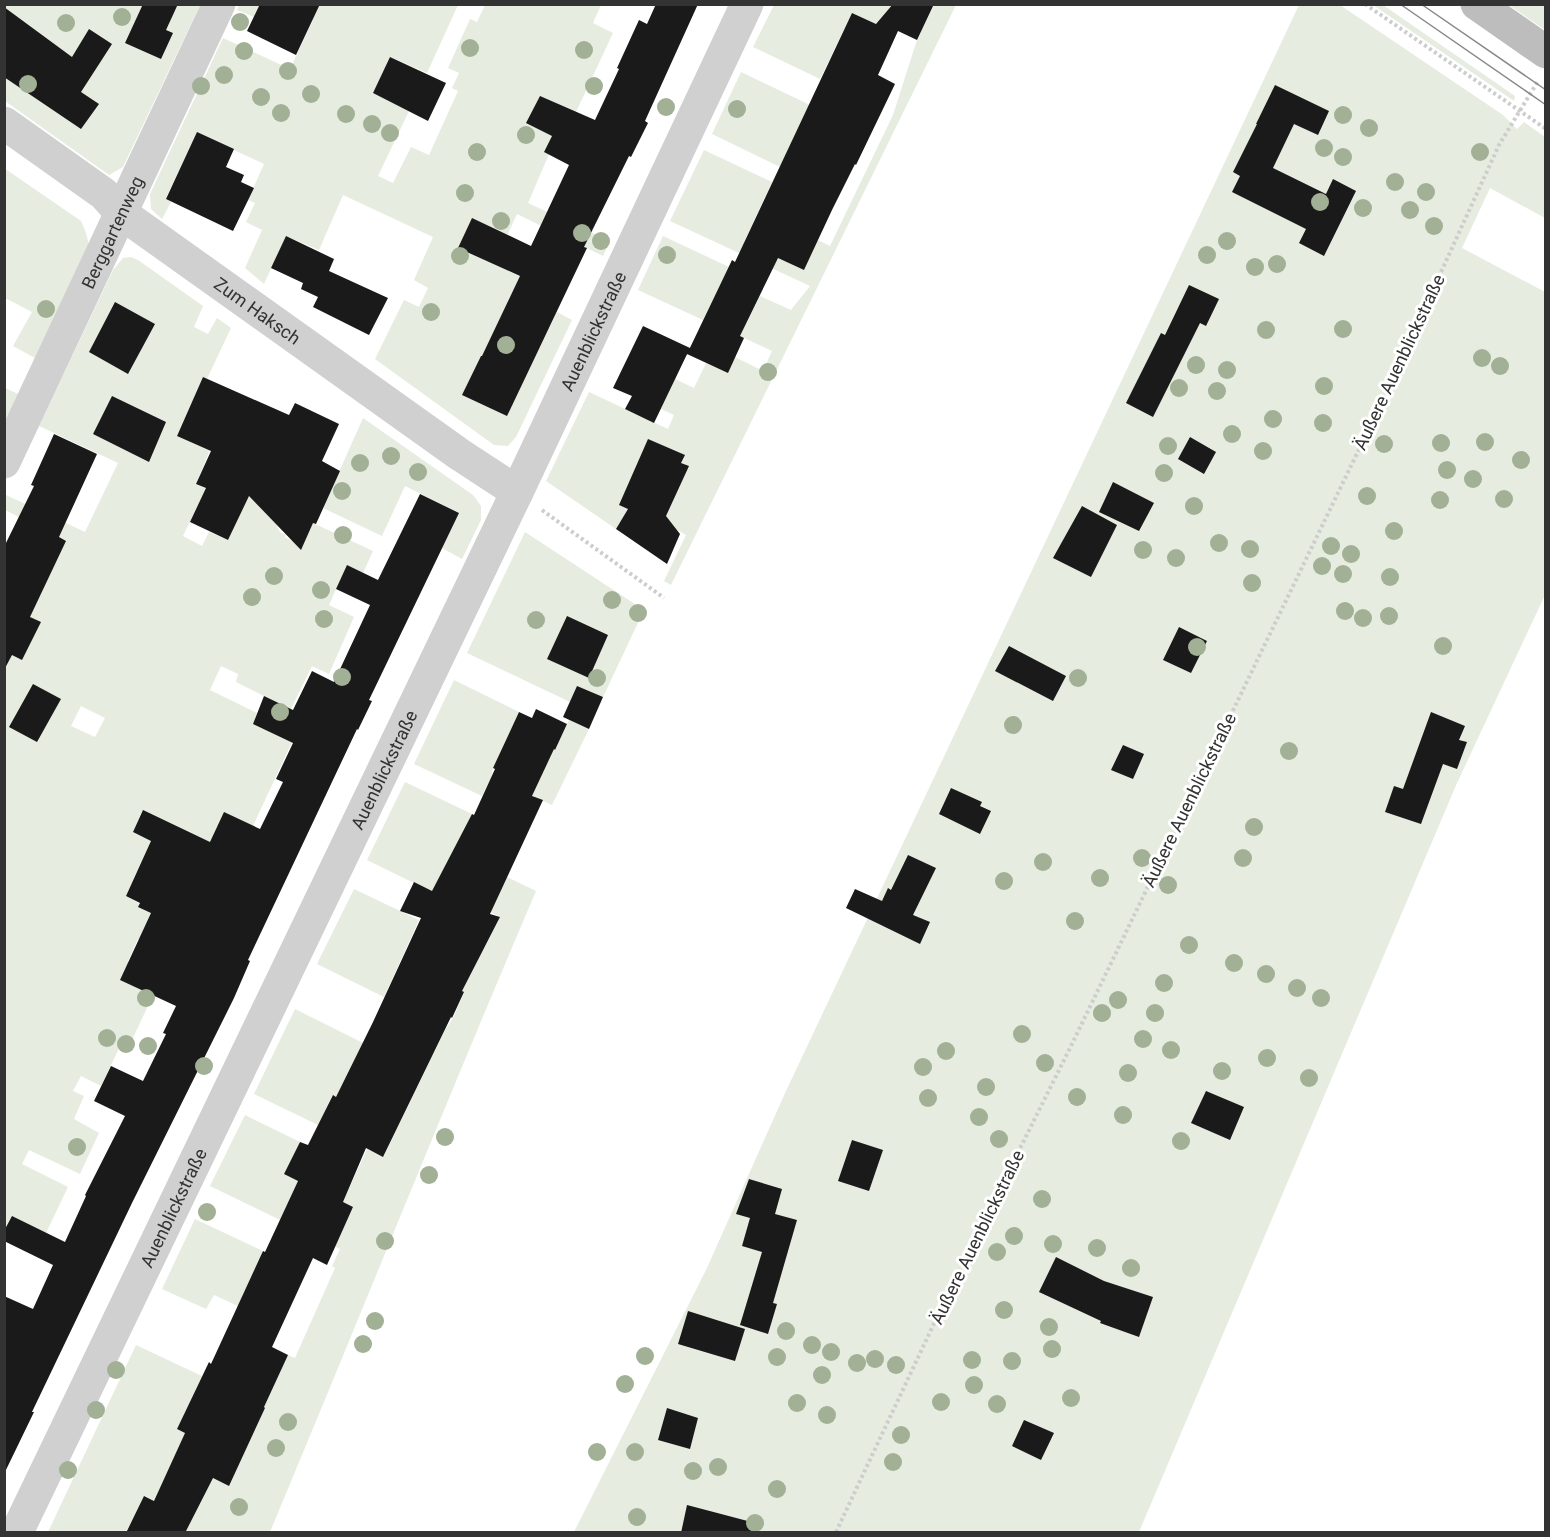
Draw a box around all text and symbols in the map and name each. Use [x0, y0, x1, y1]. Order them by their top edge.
street label: Berggartenweg [77, 172, 147, 292]
street label: Auenblickstraße [556, 268, 630, 394]
street label: Äußere Auenblickstraße [1349, 271, 1449, 453]
street label: Zum Haksch [210, 273, 305, 348]
street label: Auenblickstraße [346, 707, 421, 832]
street label: Äußere Auenblickstraße [1138, 709, 1240, 891]
street label: Auenblickstraße [135, 1145, 211, 1270]
street label: Äußere Auenblickstraße [926, 1146, 1028, 1328]

